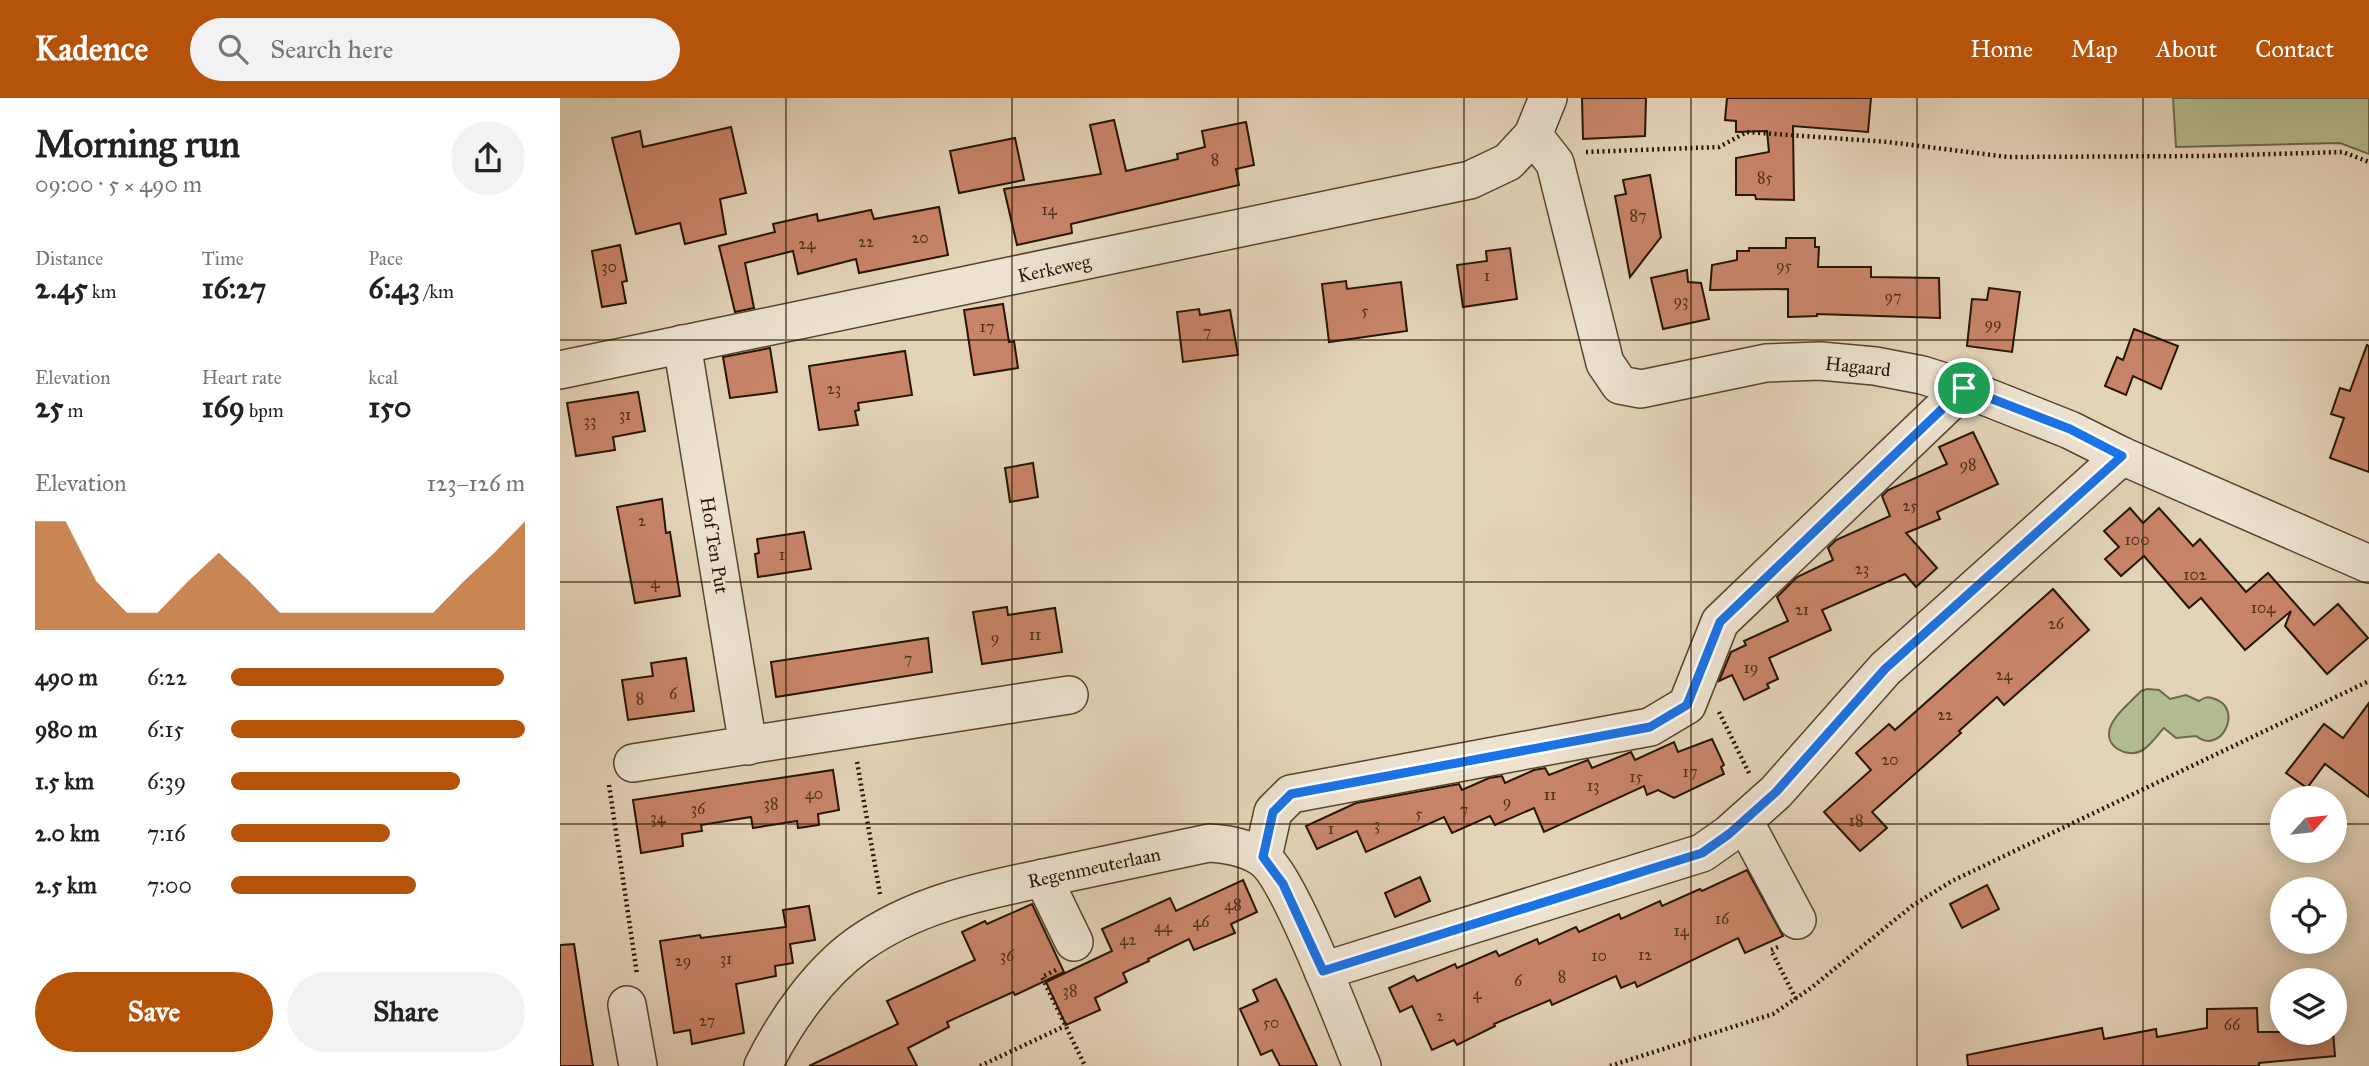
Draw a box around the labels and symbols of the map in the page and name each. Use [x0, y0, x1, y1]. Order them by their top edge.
house number: 8 [1211, 150, 1219, 169]
house number: 85 [1757, 168, 1774, 187]
house number: 14 [1041, 200, 1058, 219]
house number: 87 [1629, 206, 1647, 225]
house number: 20 [911, 228, 929, 247]
house number: 22 [858, 232, 874, 251]
house number: 24 [799, 234, 816, 253]
street label: Kerkeweg [1016, 250, 1093, 288]
house number: 95 [1776, 256, 1793, 275]
house number: 30 [601, 257, 617, 276]
house number: 1 [1484, 266, 1490, 285]
house number: 97 [1884, 287, 1902, 306]
house number: 93 [1674, 291, 1689, 310]
house number: 5 [1361, 301, 1369, 320]
house number: 99 [1984, 314, 2002, 333]
house number: 17 [980, 317, 994, 336]
house number: 7 [1203, 322, 1211, 341]
street label: Hagaard [1824, 352, 1892, 382]
pin [1934, 358, 1994, 418]
house number: 23 [827, 379, 841, 398]
house number: 31 [619, 405, 631, 424]
house number: 33 [584, 411, 596, 430]
house number: 98 [1959, 455, 1977, 474]
street label: Hof Ten Put [695, 495, 734, 595]
house number: 25 [1902, 496, 1918, 515]
house number: 2 [638, 511, 646, 530]
house number: 100 [2125, 530, 2149, 549]
house number: 1 [779, 545, 785, 564]
house number: 23 [1855, 559, 1869, 578]
house number: 102 [2183, 565, 2207, 584]
house number: 4 [651, 573, 661, 592]
house number: 104 [2251, 598, 2276, 617]
house number: 21 [1795, 600, 1809, 619]
house number: 26 [2048, 614, 2065, 633]
house number: 11 [1029, 625, 1041, 644]
house number: 9 [991, 628, 999, 647]
house number: 7 [904, 649, 912, 668]
house number: 19 [1744, 658, 1758, 677]
house number: 24 [1996, 665, 2013, 684]
house number: 6 [669, 684, 678, 703]
house number: 8 [636, 689, 644, 708]
house number: 22 [1937, 705, 1953, 724]
house number: 20 [1881, 750, 1899, 769]
house number: 17 [1683, 762, 1697, 781]
house number: 15 [1629, 767, 1643, 786]
house number: 13 [1587, 776, 1599, 795]
house number: 40 [805, 784, 823, 803]
house number: 11 [1544, 785, 1556, 804]
north arrow [2270, 786, 2347, 863]
house number: 9 [1503, 792, 1511, 811]
house number: 38 [764, 794, 778, 813]
house number: 36 [691, 799, 706, 818]
house number: 7 [1460, 800, 1468, 819]
house number: 5 [1415, 804, 1423, 823]
house number: 34 [650, 808, 667, 827]
house number: 18 [1849, 811, 1863, 830]
house number: 3 [1374, 815, 1380, 834]
house number: 1 [1328, 819, 1334, 838]
street label: Regenmeuterlaan [1026, 842, 1163, 894]
house number: 48 [1224, 895, 1242, 914]
house number: 16 [1715, 909, 1730, 928]
house number: 46 [1192, 912, 1210, 931]
house number: 44 [1154, 917, 1173, 936]
house number: 14 [1673, 921, 1690, 940]
house number: 42 [1120, 930, 1137, 949]
house number: 12 [1638, 945, 1652, 964]
house number: 36 [1000, 946, 1015, 965]
house number: 10 [1591, 946, 1607, 965]
house number: 31 [720, 949, 732, 968]
house number: 29 [675, 951, 691, 970]
house number: 8 [1558, 967, 1566, 986]
house number: 6 [1514, 971, 1523, 990]
house number: 38 [1063, 981, 1077, 1000]
house number: 4 [1473, 984, 1483, 1003]
house number: 2 [1436, 1006, 1444, 1025]
house number: 27 [699, 1011, 715, 1030]
house number: 50 [1263, 1013, 1279, 1032]
house number: 66 [2224, 1015, 2241, 1034]

